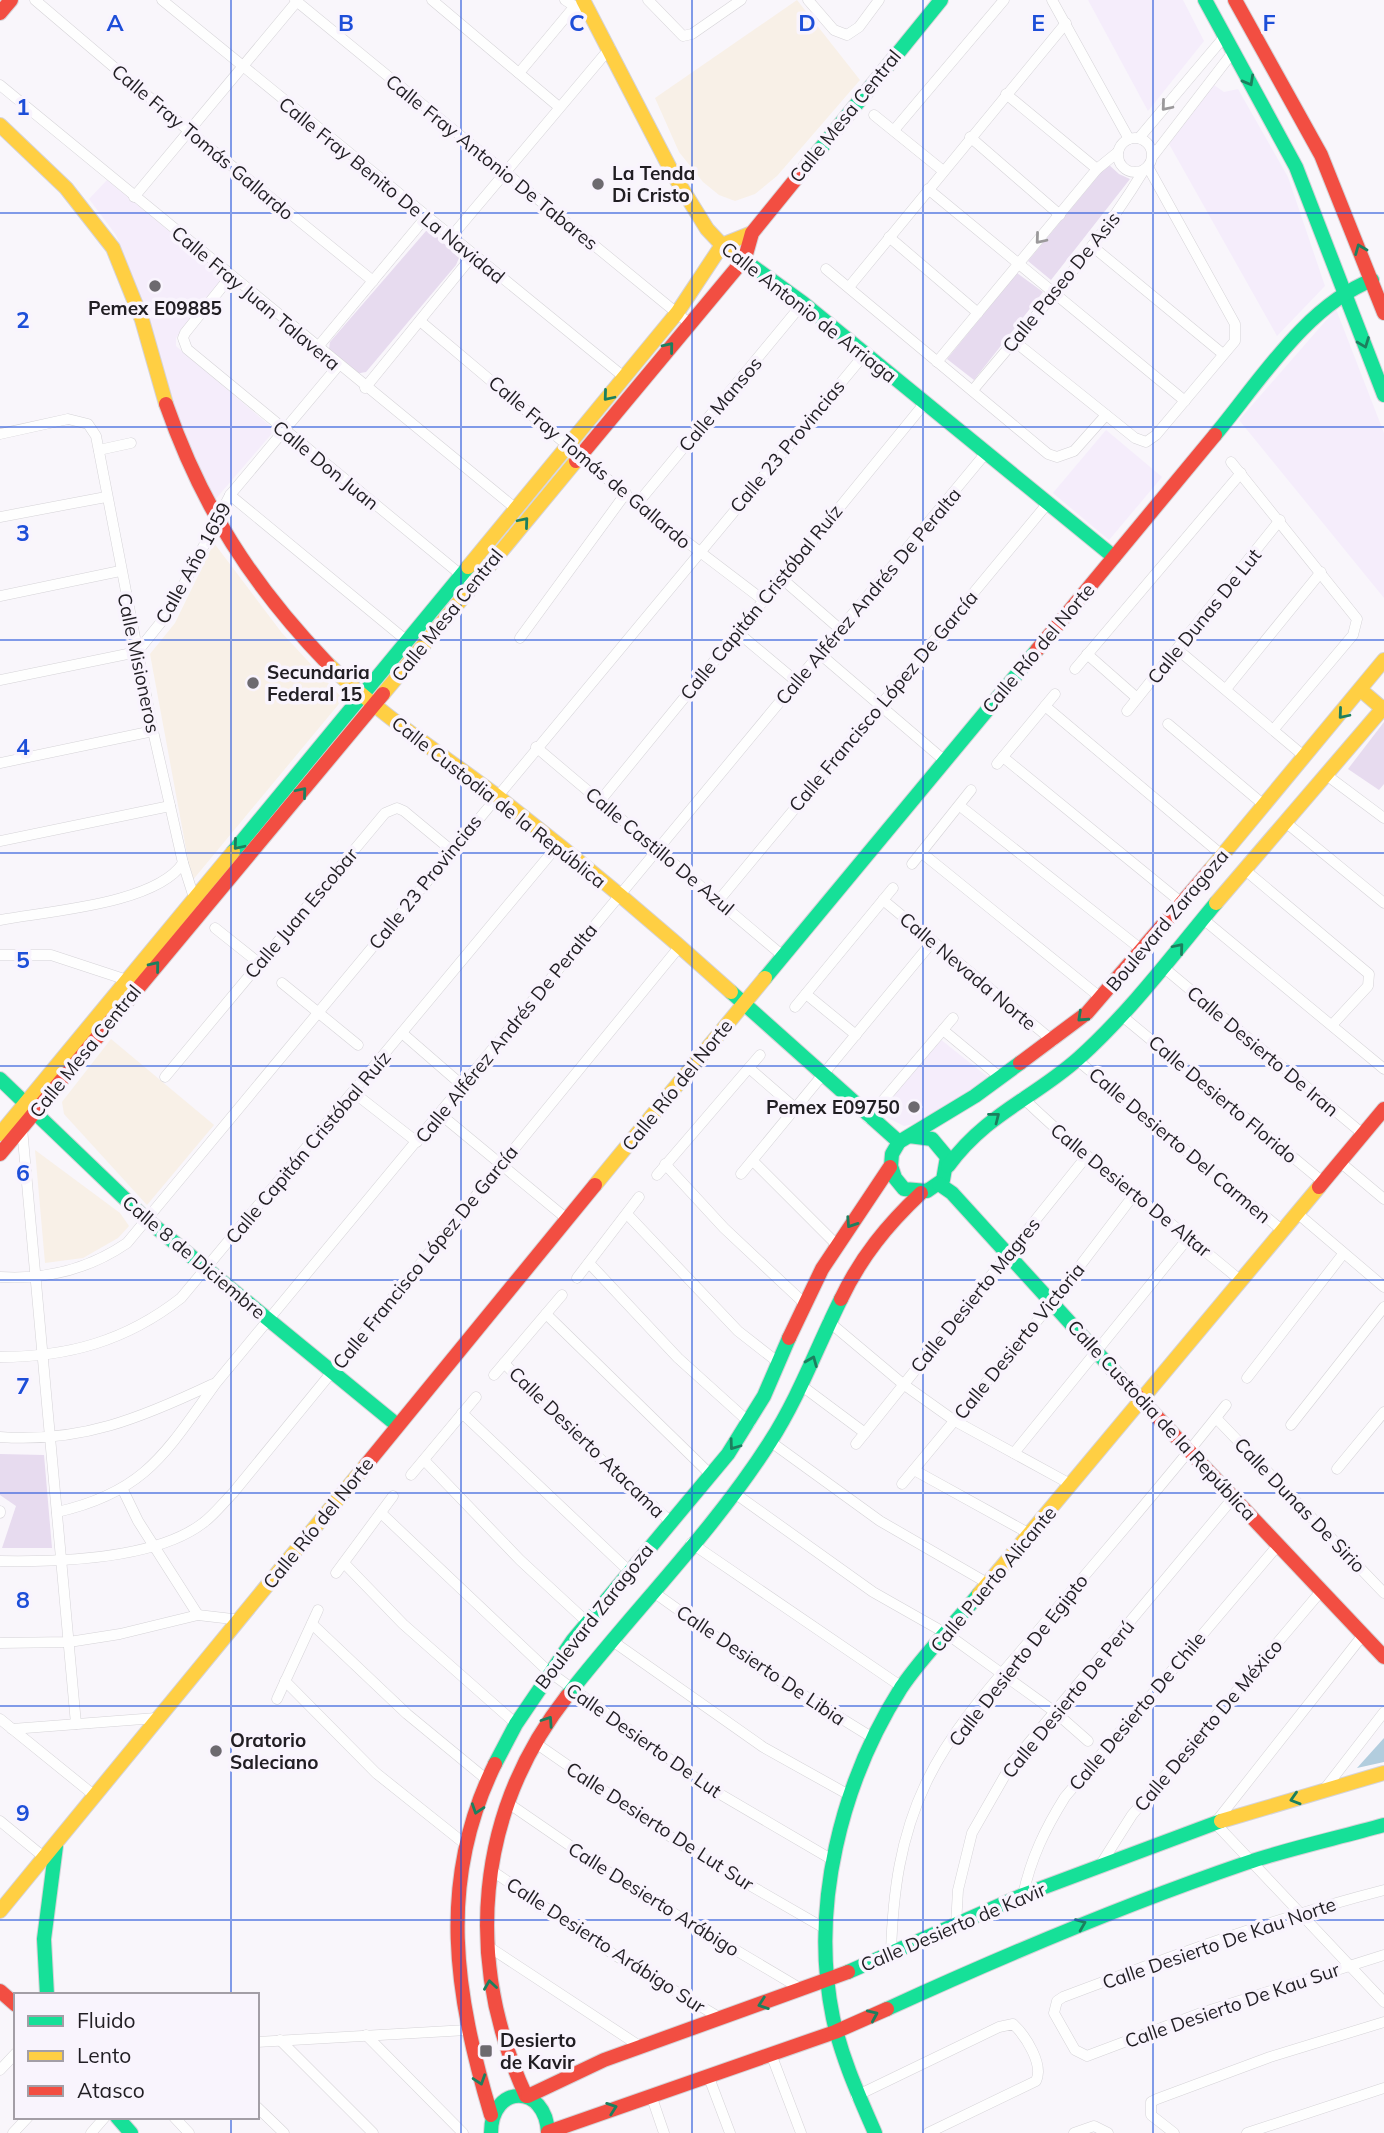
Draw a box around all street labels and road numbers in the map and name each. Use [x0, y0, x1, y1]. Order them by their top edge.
street label: Calle Mesa Central [784, 45, 906, 187]
street label: Calle Fray Tomás Gallardo [107, 59, 299, 225]
street label: Calle Fray Antonio De Tabares [381, 69, 603, 255]
street label: Calle Fray Benito De La Navidad [274, 91, 510, 289]
street label: Calle Paseo De Asis [997, 207, 1125, 357]
street label: Calle Fray Juan Talavera [167, 221, 345, 375]
street label: Calle Antonio de Arriaga [717, 236, 901, 388]
street label: Calle Mansos [673, 351, 767, 457]
street label: Calle Fray Tomás de Gallardo [484, 370, 696, 554]
street label: Calle 23 Provincias [724, 375, 850, 517]
street label: Calle Don Juan [268, 415, 384, 515]
street label: Calle Alférez Andrés De Peralta [770, 483, 966, 709]
street label: Calle Año 1659 [150, 498, 236, 628]
street label: Calle Capitán Cristóbal Ruíz [675, 499, 847, 705]
street label: Calle Dunas De Lut [1142, 543, 1266, 689]
street label: Calle Mesa Central [386, 544, 508, 686]
street label: Calle Río del Norte [977, 578, 1099, 718]
street label: Calle Francisco López De García [783, 586, 983, 816]
street label: Calle Misioneros [112, 591, 166, 735]
street label: Calle Custodia de la República [387, 711, 611, 893]
street label: Calle Castillo De Azul [581, 782, 739, 920]
street label: Calle 23 Provincias [363, 810, 487, 954]
street label: Calle Juan Escobar [239, 843, 363, 983]
street label: Boulevard Zaragoza [1101, 844, 1233, 996]
street label: Calle Nevada Norte [895, 907, 1041, 1035]
street label: Calle Alférez Andrés De Peralta [410, 918, 602, 1148]
street label: Calle Mesa Central [24, 980, 146, 1122]
street label: Calle Desierto De Iran [1182, 981, 1344, 1121]
street label: Calle Río del Norte [617, 1014, 737, 1156]
street label: Calle Desierto Florido [1144, 1030, 1302, 1168]
street label: Calle Capitán Cristóbal Ruíz [220, 1046, 396, 1248]
street label: Calle Desierto Del Carmen [1084, 1062, 1276, 1228]
street label: Calle Desierto De Altar [1046, 1118, 1216, 1262]
street label: Calle Francisco López De García [327, 1140, 523, 1374]
street label: Calle 8 de Diciembre [117, 1190, 271, 1324]
street label: Calle Desierto Magres [905, 1213, 1045, 1377]
street label: Calle Desierto Victoria [948, 1258, 1090, 1424]
street label: Calle Custodia de la República [1063, 1315, 1261, 1525]
street label: Calle Desierto Atacama [504, 1361, 670, 1523]
street label: Calle Dunas De Sirio [1229, 1432, 1371, 1578]
street label: Calle Río del Norte [258, 1452, 378, 1594]
street label: Calle Puerto Alicante [925, 1501, 1061, 1657]
street label: Boulevard Zaragoza [530, 1538, 658, 1694]
street label: Calle Desierto De Egipto [943, 1569, 1093, 1751]
street label: Calle Desierto De Libia [672, 1599, 850, 1731]
street label: Calle Desierto De Perú [997, 1615, 1139, 1783]
street label: Calle Desierto De Chile [1064, 1627, 1210, 1795]
street label: Calle Desierto De México [1129, 1634, 1287, 1816]
street label: Calle Desierto De Lut [562, 1677, 727, 1803]
street label: Calle Desierto De Lut Sur [562, 1756, 758, 1896]
street label: Calle Desierto Arábigo [564, 1836, 744, 1962]
street label: Calle Desierto Arábigo Sur [502, 1872, 710, 2018]
street label: Calle Desierto de Kavir [857, 1877, 1049, 1977]
street label: Calle Desierto De Kau Norte [1099, 1892, 1339, 1994]
street label: Calle Desierto De Kau Sur [1121, 1957, 1343, 2053]

